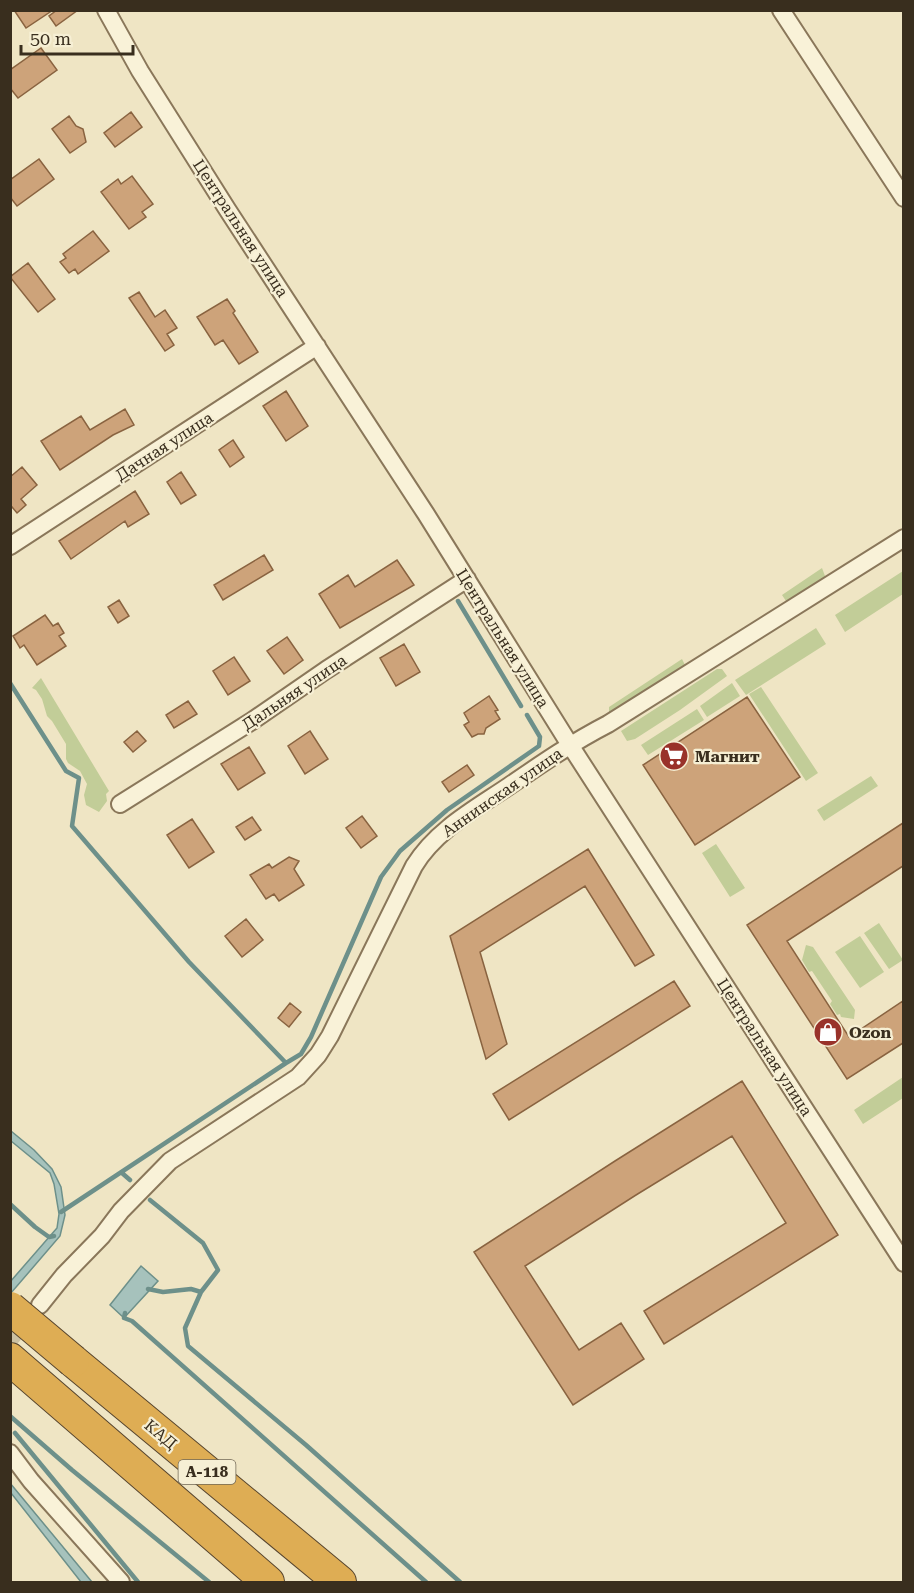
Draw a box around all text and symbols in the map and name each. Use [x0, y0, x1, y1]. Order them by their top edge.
scale bar [21, 18, 134, 56]
text: 50 m [30, 28, 71, 49]
street label: Центральная улица [189, 156, 292, 301]
street label: Дачная улица [112, 408, 217, 485]
street label: Центральная улица [452, 565, 553, 712]
street label: Дальняя улица [238, 650, 350, 734]
supermarket icon: Магнит [658, 740, 690, 772]
street label: Аннинская улица [439, 744, 566, 841]
place label: Магнит [695, 747, 760, 766]
street label: Центральная улица [713, 975, 816, 1120]
shop icon: Ozon [812, 1016, 844, 1048]
place label: Ozon [849, 1023, 892, 1042]
street label: КАД [141, 1416, 181, 1453]
road number: А-118 [178, 1460, 236, 1484]

